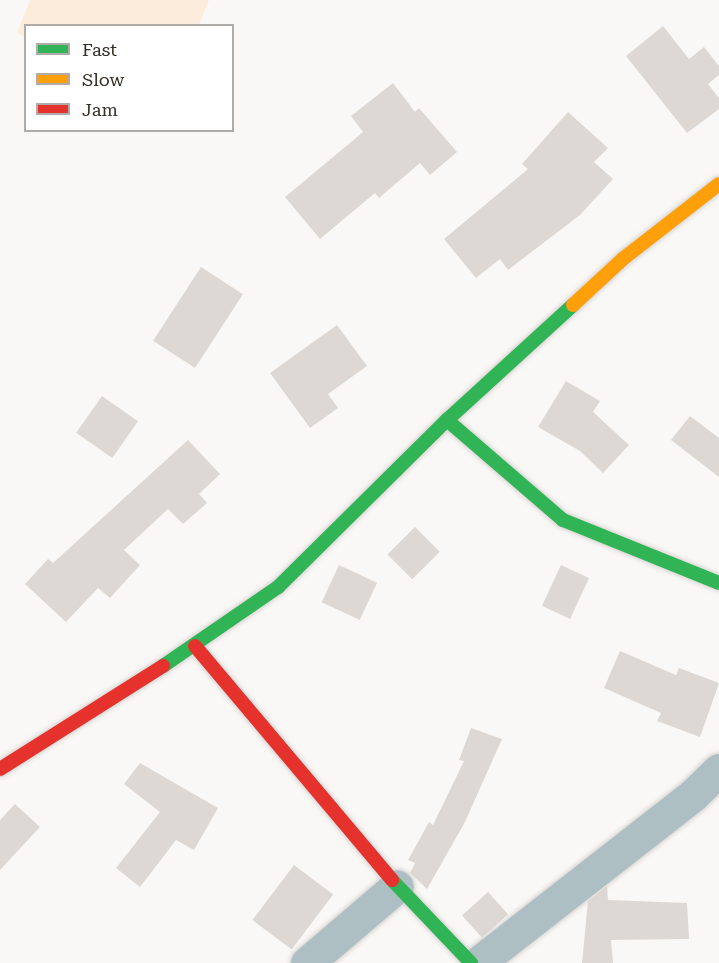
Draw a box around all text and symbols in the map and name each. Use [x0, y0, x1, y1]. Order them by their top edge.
legend [24, 24, 234, 132]
text: Fast [82, 39, 117, 60]
text: Slow [82, 69, 124, 90]
text: Jam [82, 99, 118, 120]

